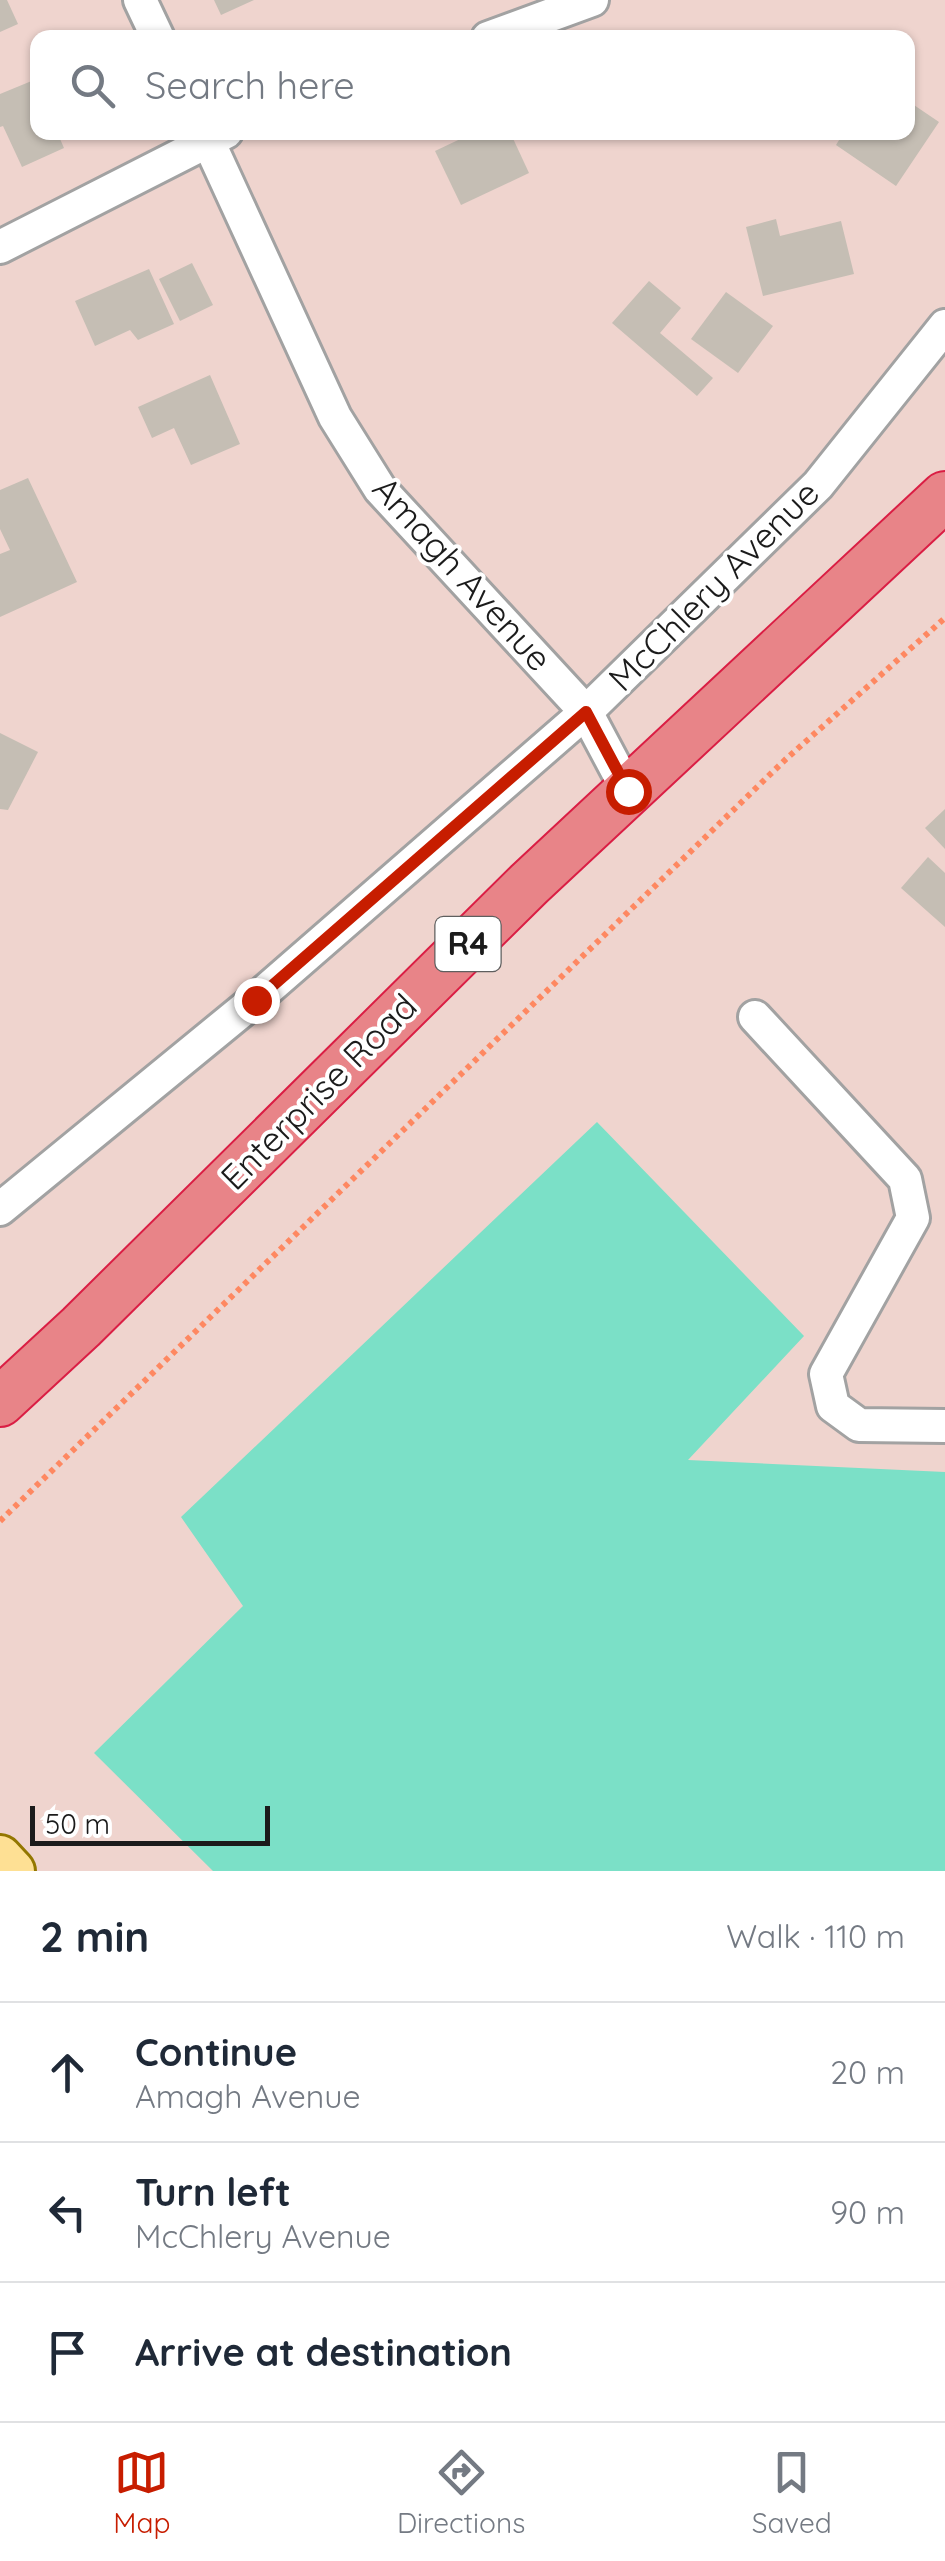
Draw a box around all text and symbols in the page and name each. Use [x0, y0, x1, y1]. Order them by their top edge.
search box [30, 30, 915, 140]
icon: search [65, 58, 120, 113]
text: Search here [145, 61, 355, 109]
street label: Amagh Avenue [364, 467, 562, 680]
street label: McChlery Avenue [599, 471, 828, 700]
route start [606, 769, 652, 815]
road number: R4 [436, 917, 500, 971]
route end [234, 978, 280, 1024]
street label: Enterprise Road [211, 984, 426, 1199]
scale bar [30, 1801, 270, 1846]
text: 50 m [45, 1806, 110, 1841]
text: 2 min [40, 1910, 149, 1963]
text: Walk · 110 m [726, 1916, 905, 1956]
text: Continue [135, 2028, 297, 2076]
icon: ahead [40, 2045, 95, 2100]
text: 20 m [830, 2052, 905, 2092]
text: Amagh Avenue [135, 2076, 361, 2116]
text: Turn left [135, 2168, 291, 2216]
icon: left [40, 2185, 95, 2240]
text: 90 m [830, 2192, 905, 2232]
text: McChlery Avenue [135, 2216, 391, 2256]
icon: arrive [40, 2325, 95, 2380]
text: Arrive at destination [135, 2328, 512, 2376]
tab: Map [113, 2445, 170, 2540]
tab: Directions [397, 2445, 525, 2540]
tab: Saved [752, 2445, 832, 2540]

